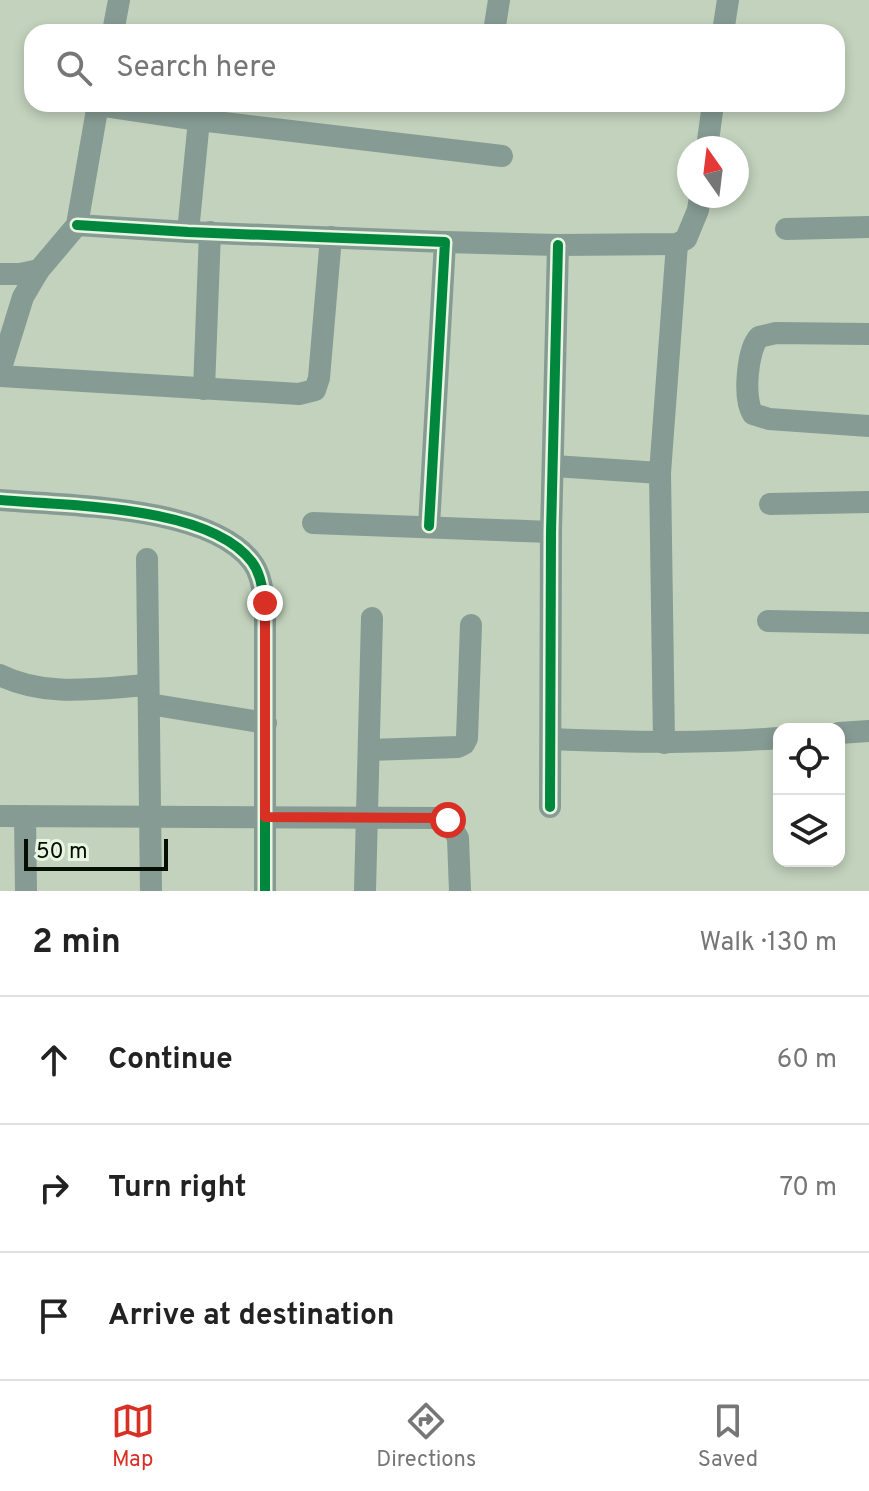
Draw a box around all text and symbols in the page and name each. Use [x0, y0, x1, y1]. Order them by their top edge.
search box [24, 24, 845, 112]
icon: search [52, 46, 96, 90]
text: Search here [116, 50, 276, 87]
north arrow [677, 136, 749, 208]
route end [247, 585, 283, 621]
map controls [773, 723, 845, 867]
button: locate [773, 723, 845, 795]
button: layers [773, 795, 845, 867]
route start [430, 802, 466, 838]
scale bar [24, 835, 168, 871]
text: 50 m [36, 839, 88, 866]
text: 2 min [32, 922, 121, 965]
text: Walk · 130 m [699, 927, 837, 960]
icon: ahead [32, 1038, 76, 1082]
text: Continue [108, 1042, 233, 1079]
text: 60 m [777, 1044, 837, 1077]
icon: right [32, 1166, 76, 1210]
text: Turn right [108, 1170, 246, 1207]
text: 70 m [779, 1172, 837, 1205]
icon: arrive [32, 1294, 76, 1338]
text: Arrive at destination [108, 1298, 394, 1335]
tab: Map [111, 1399, 155, 1474]
tab: Directions [376, 1399, 476, 1474]
tab: Saved [698, 1399, 758, 1474]

